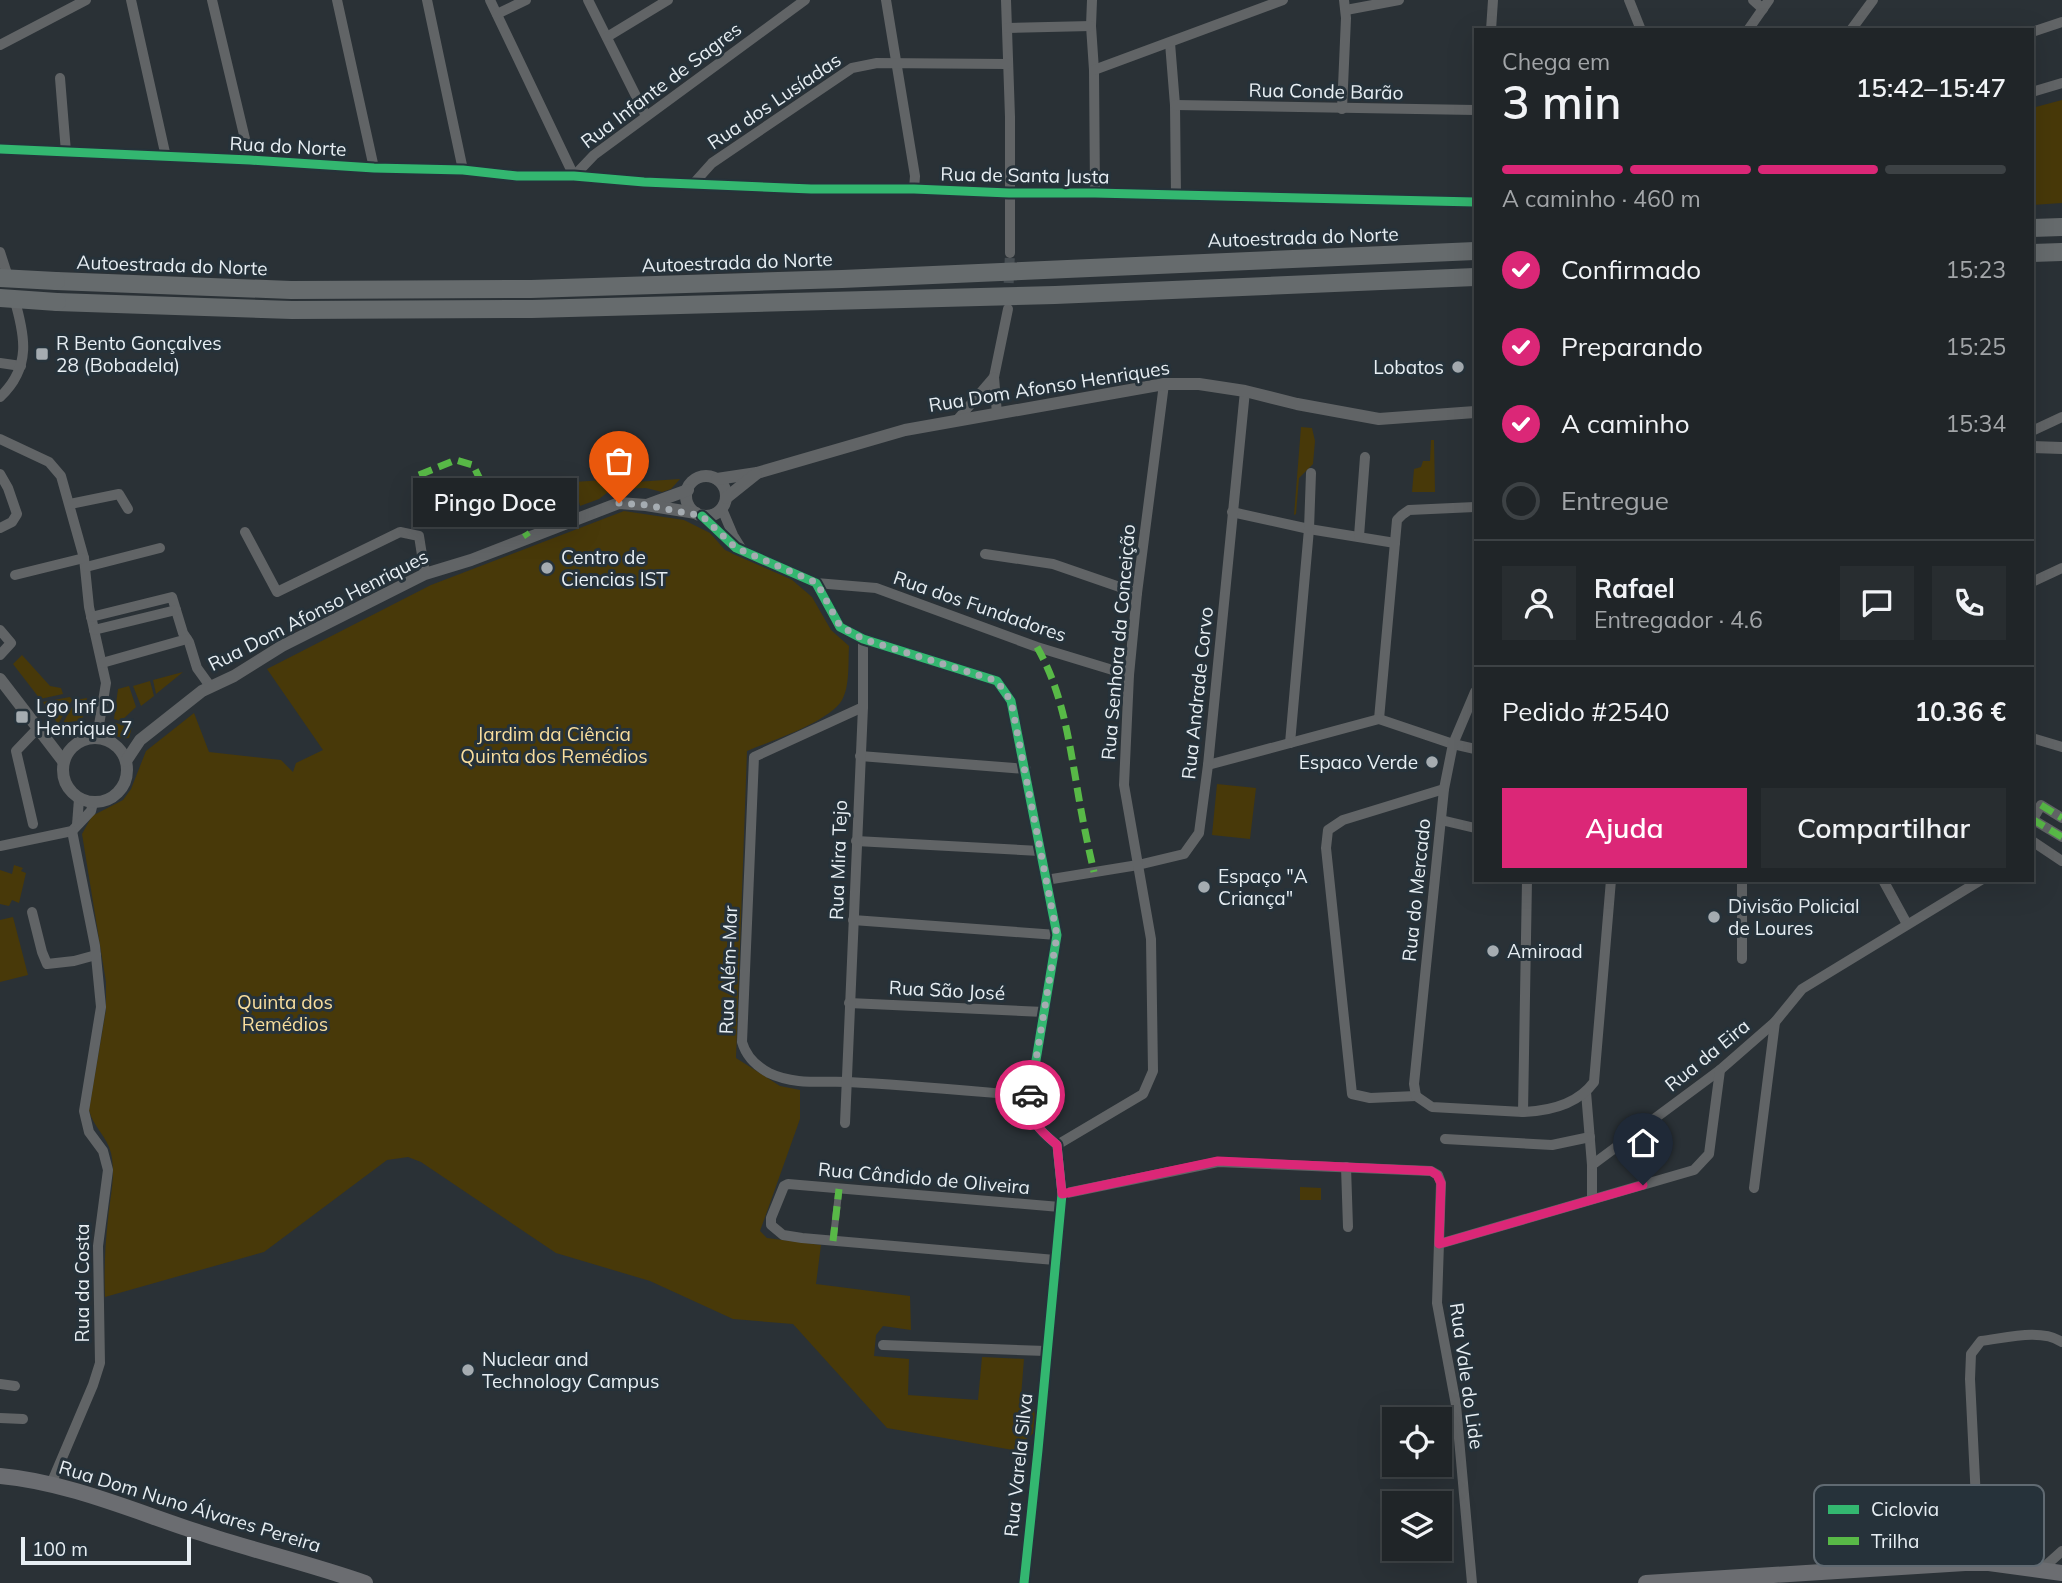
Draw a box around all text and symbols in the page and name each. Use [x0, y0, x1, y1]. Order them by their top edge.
street label: Rua Infante de Sagres [576, 17, 746, 153]
street label: Rua dos Lusíadas [703, 47, 845, 155]
text: Chega em [1502, 47, 1610, 76]
text: 15:42–15:47 [1856, 71, 2006, 104]
text: 3 min [1502, 73, 1621, 131]
street label: Rua Conde Barão [1248, 78, 1404, 104]
street label: Rua do Norte [229, 131, 347, 161]
street label: Rua de Santa Justa [940, 162, 1110, 188]
text: A caminho · 460 m [1502, 184, 1701, 213]
street label: Autoestrada do Norte [1207, 222, 1399, 252]
street label: Autoestrada do Norte [641, 247, 833, 277]
street label: Autoestrada do Norte [76, 250, 268, 280]
icon: check [1502, 251, 1540, 289]
text: Confirmado [1561, 253, 1701, 286]
text: 15:23 [1946, 255, 2006, 284]
icon: check [1502, 328, 1540, 366]
text: Preparando [1561, 330, 1703, 363]
place label: R Bento Gonçalves 28 (Bobadela) [56, 331, 222, 377]
text: 15:25 [1946, 332, 2006, 361]
marker: R Bento Gonçalves 28 (Bobadela) [34, 346, 50, 362]
street label: Rua Dom Afonso Henriques [927, 355, 1171, 417]
place label: Lobatos [1373, 355, 1444, 379]
marker: Lobatos [1450, 359, 1466, 375]
icon: check [1502, 405, 1540, 443]
text: A caminho [1561, 407, 1690, 440]
text: 15:34 [1946, 409, 2006, 438]
pin [589, 431, 649, 503]
icon: bag [600, 442, 638, 480]
callout: Pingo Doce [412, 478, 577, 528]
text: Entregue [1561, 484, 1669, 517]
text: Pingo Doce [434, 488, 556, 517]
street label: Rua Senhora da Conceição [1096, 523, 1140, 761]
street label: Rua Dom Afonso Henriques [204, 544, 432, 676]
place label: Centro de Ciencias IST [561, 545, 668, 591]
marker: Centro de Ciencias IST [539, 560, 555, 576]
street label: Rua dos Fundadores [890, 565, 1070, 647]
button: person [1502, 566, 1576, 640]
button: chat [1840, 566, 1914, 640]
button: phone [1932, 566, 2006, 640]
text: Rafael [1594, 572, 1675, 605]
text: Entregador · 4.6 [1594, 605, 1763, 634]
street label: Rua Andrade Corvo [1176, 606, 1218, 780]
place label: Lgo Inf D Henrique 7 [36, 694, 133, 740]
text: Pedido #2540 [1502, 695, 1670, 728]
text: 10.36 € [1914, 695, 2006, 728]
marker: Lgo Inf D Henrique 7 [14, 709, 30, 725]
park label: Jardim da Ciência Quinta dos Remédios [460, 722, 648, 768]
place label: Espaco Verde [1299, 750, 1418, 774]
marker: Espaco Verde [1424, 754, 1440, 770]
button: Ajuda [1502, 788, 1747, 868]
button: Compartilhar [1761, 788, 2006, 868]
street label: Rua Mira Tejo [824, 800, 852, 920]
street label: Rua do Mercado [1397, 817, 1435, 963]
place label: Espaço "A Criança" [1218, 864, 1308, 910]
marker: Espaço "A Criança" [1196, 879, 1212, 895]
place label: Divisão Policial de Loures [1728, 894, 1860, 940]
street label: Rua Além-Mar [714, 905, 742, 1035]
marker: Divisão Policial de Loures [1706, 909, 1722, 925]
place label: Amiroad [1507, 939, 1583, 963]
marker: Amiroad [1485, 943, 1501, 959]
street label: Rua São José [888, 975, 1006, 1005]
park label: Quinta dos Remédios [237, 990, 333, 1036]
street label: Rua da Eira [1660, 1014, 1754, 1096]
courier [995, 1060, 1065, 1130]
icon: car [1011, 1076, 1049, 1114]
pin [1613, 1113, 1673, 1185]
icon: home [1624, 1124, 1662, 1162]
street label: Rua Cândido de Oliveira [817, 1157, 1031, 1199]
street label: Rua da Costa [70, 1224, 94, 1342]
street label: Rua Vale do Lide [1445, 1301, 1489, 1451]
place label: Nuclear and Technology Campus [482, 1347, 659, 1393]
marker: Nuclear and Technology Campus [460, 1362, 476, 1378]
street label: Rua Varela Silva [999, 1392, 1037, 1538]
map controls [1382, 1407, 1452, 1561]
button: locate [1382, 1407, 1452, 1477]
street label: Rua Dom Nuno Álvares Pereira [56, 1455, 324, 1557]
legend [1814, 1485, 2044, 1566]
button: layers [1382, 1491, 1452, 1561]
text: Ciclovia [1871, 1497, 1939, 1521]
text: Trilha [1871, 1529, 1920, 1553]
scale bar [21, 1534, 191, 1566]
text: 100 m [32, 1537, 88, 1561]

